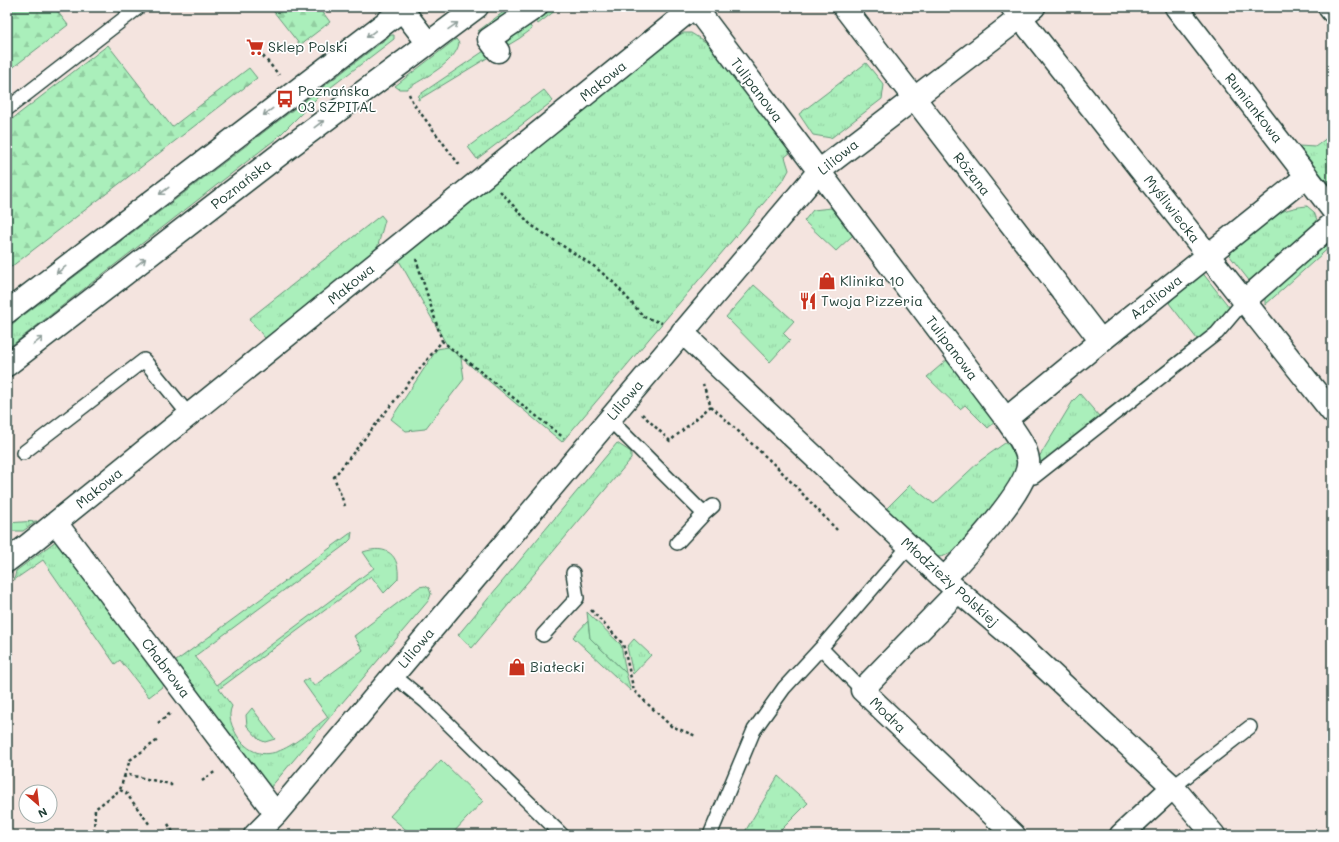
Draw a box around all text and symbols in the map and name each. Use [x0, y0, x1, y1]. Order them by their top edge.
one-way arrow [447, 21, 458, 30]
one-way arrow [366, 29, 377, 38]
supermarket icon: Sklep Polski [245, 37, 265, 57]
place label: Sklep Polski [268, 37, 348, 56]
street label: Tulipanowa [727, 54, 788, 126]
street label: Makowa [575, 56, 630, 105]
street label: Rumiankowa [1221, 69, 1288, 147]
place label: Poznańska 03 SZPITAL [298, 81, 377, 116]
bus stop icon: Poznańska 03 SZPITAL [275, 89, 295, 109]
one-way arrow [262, 108, 273, 117]
one-way arrow [314, 120, 325, 128]
street label: Liliowa [813, 134, 862, 179]
street label: Różana [949, 148, 995, 199]
street label: Poznańska [207, 154, 275, 213]
street label: Myśliwiecka [1140, 171, 1205, 247]
one-way arrow [159, 187, 170, 196]
one-way arrow [135, 257, 146, 266]
street label: Makowa [323, 259, 378, 308]
one-way arrow [56, 266, 67, 275]
street label: Azaliowa [1126, 270, 1186, 323]
shop icon: Klinika 10 [817, 271, 837, 291]
place label: Klinika 10 [840, 271, 904, 290]
restaurant icon: Twoja Pizzeria [798, 291, 818, 311]
place label: Twoja Pizzeria [821, 291, 923, 310]
street label: Tulipanowa [922, 312, 983, 384]
one-way arrow [32, 337, 43, 345]
street label: Liliowa [602, 375, 647, 424]
street label: Makowa [71, 463, 126, 512]
street label: Młodzieży Polskiej [897, 533, 1003, 631]
street label: Liliowa [393, 623, 438, 672]
street label: Chabrowa [138, 634, 195, 702]
shop icon: Białecki [507, 657, 527, 677]
place label: Białecki [530, 657, 585, 676]
street label: Modra [866, 692, 911, 737]
north arrow [18, 784, 58, 824]
text: N [36, 805, 50, 822]

